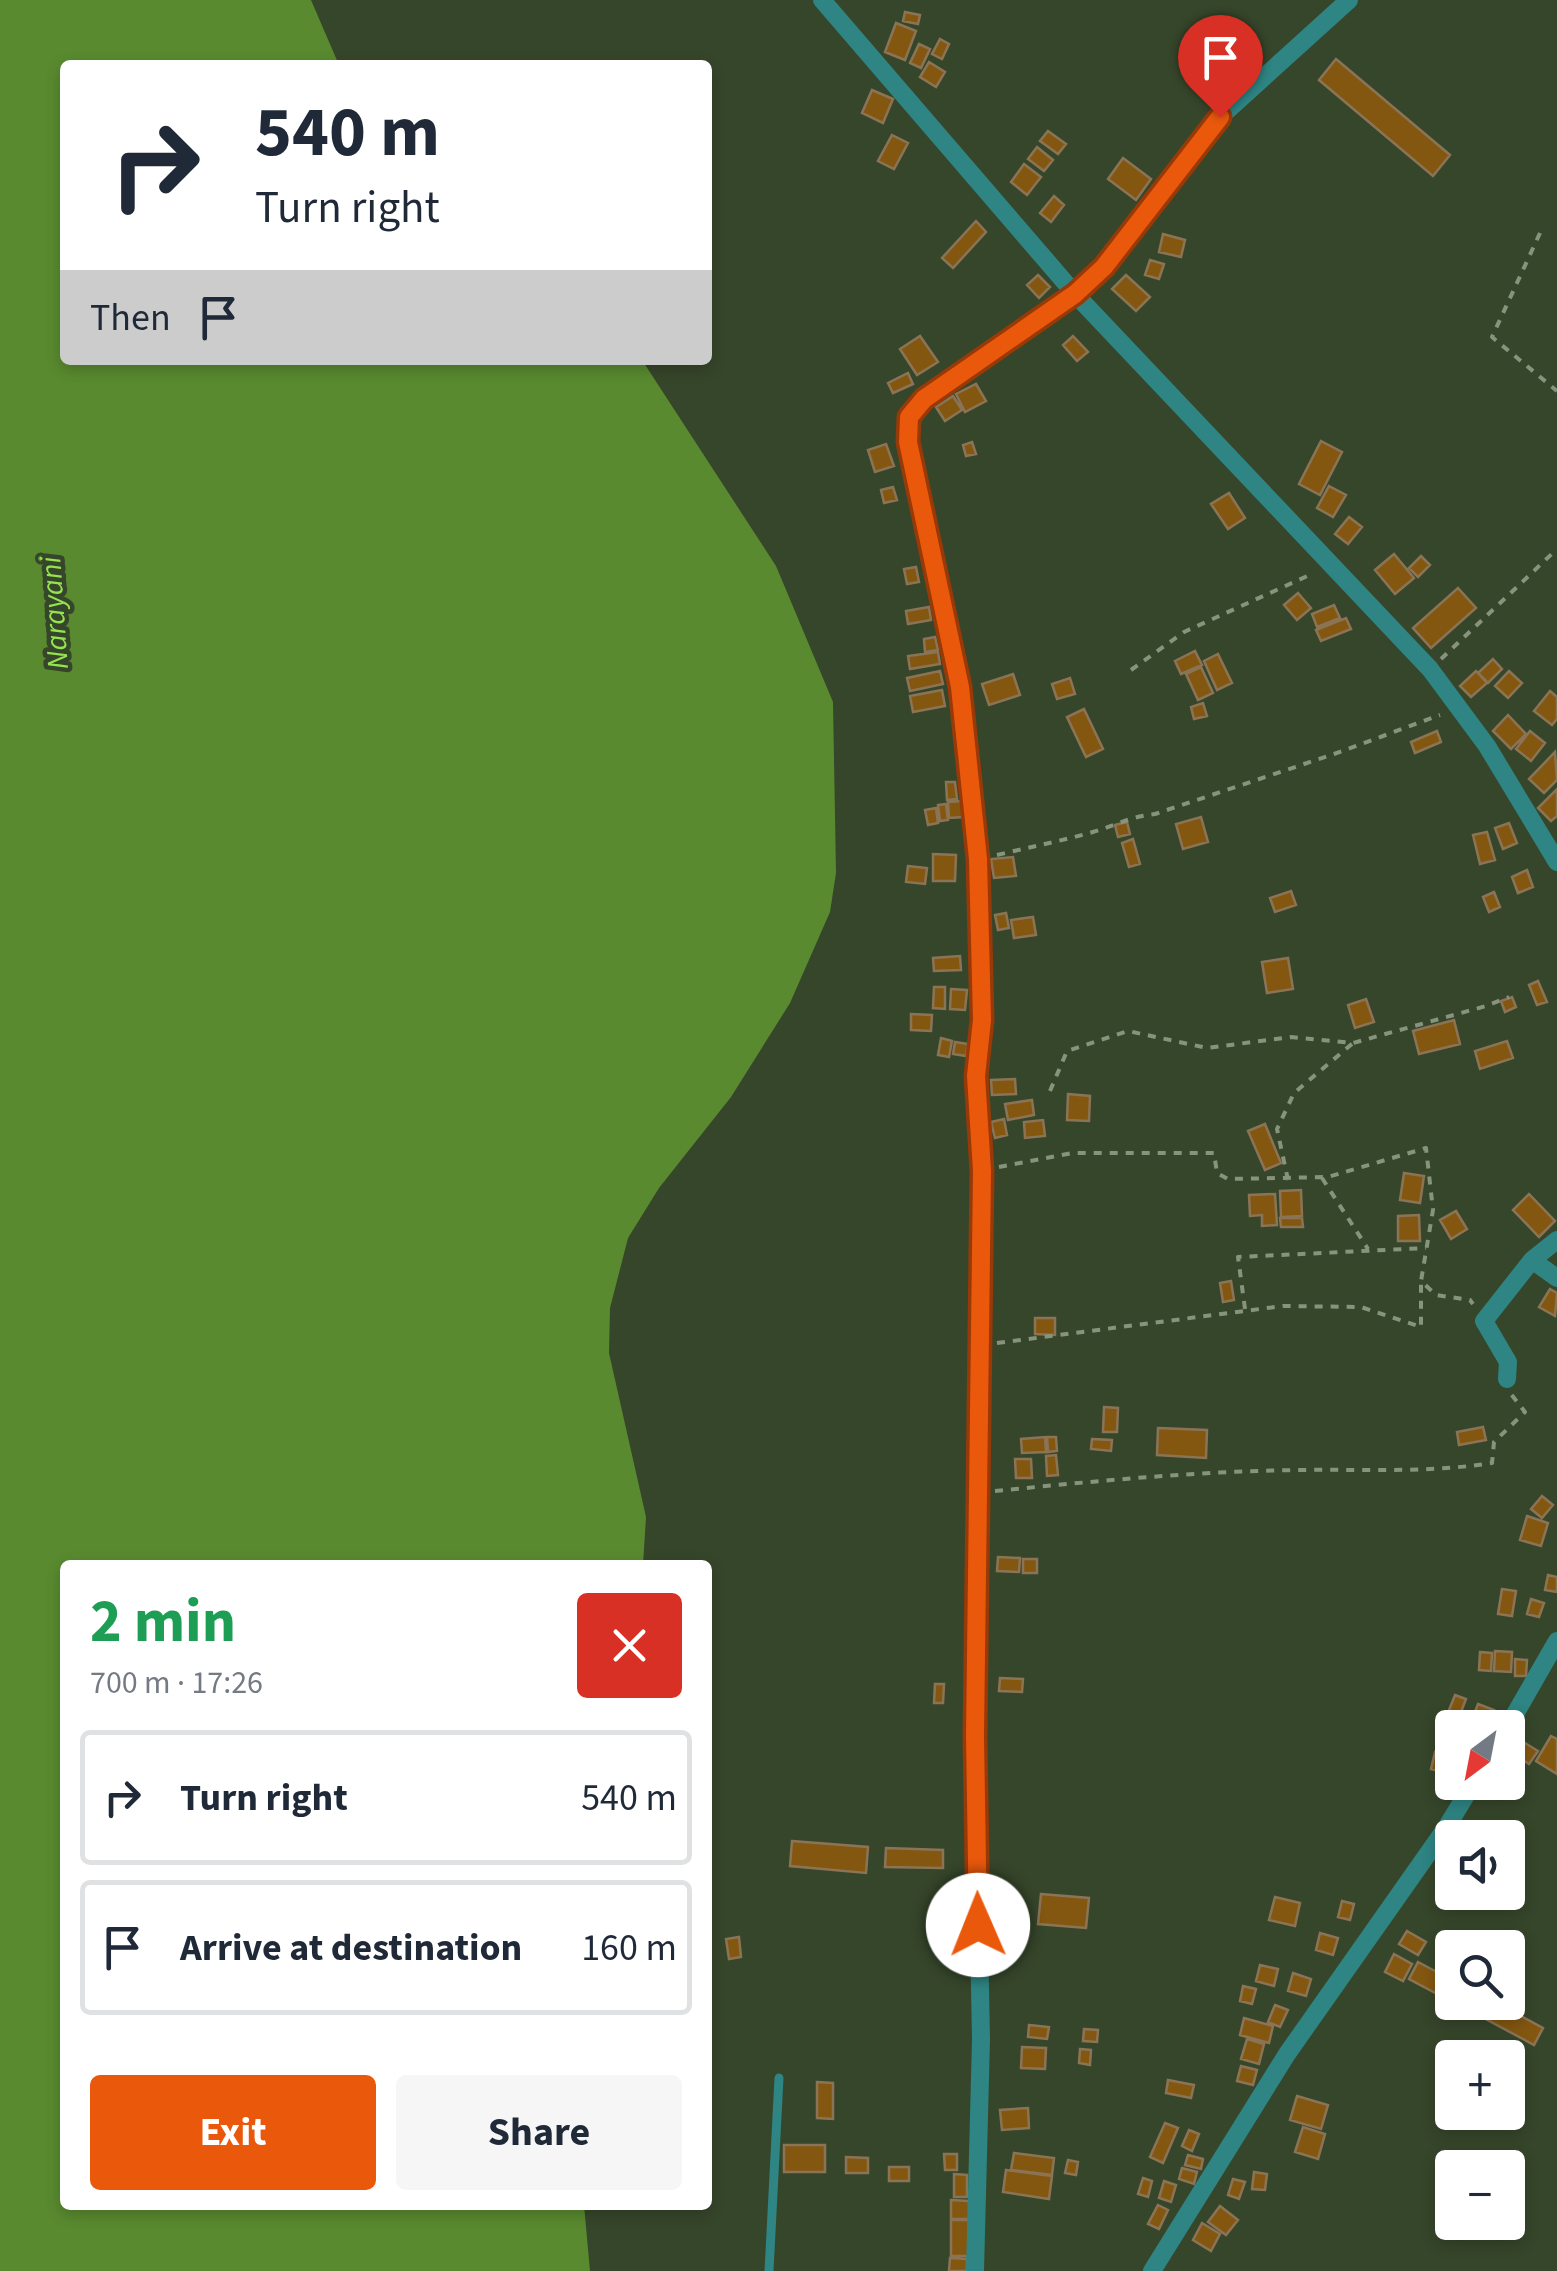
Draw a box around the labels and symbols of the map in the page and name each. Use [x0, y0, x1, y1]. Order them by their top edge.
pin [1178, 15, 1263, 118]
water label: Narayani [29, 554, 80, 671]
north arrow [1435, 1710, 1525, 1800]
position arrow [926, 1873, 1030, 1977]

